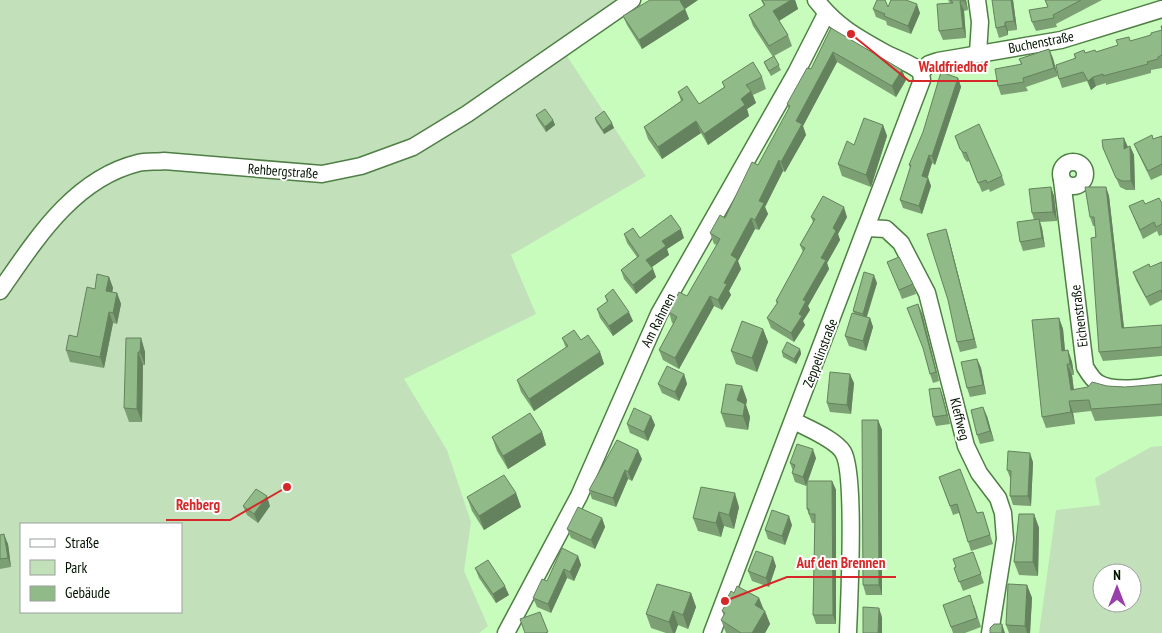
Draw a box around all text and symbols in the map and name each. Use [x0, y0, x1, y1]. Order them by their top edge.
street label: Buchenstraße [1007, 27, 1076, 57]
callout: Waldfriedhof [909, 51, 998, 81]
text: Waldfriedhof [918, 57, 988, 76]
street label: Rehbergstraße [247, 160, 319, 182]
street label: Eichenstraße [1066, 284, 1092, 348]
street label: Am Rahmen [637, 290, 679, 350]
street label: Zeppelinstraße [799, 316, 841, 390]
street label: Kleffweg [946, 396, 974, 442]
callout: Rehberg [166, 490, 230, 520]
text: Rehberg [176, 495, 220, 514]
legend [20, 523, 182, 613]
text: Straße [65, 533, 99, 552]
callout: Auf den Brennen [787, 547, 896, 577]
text: Auf den Brennen [796, 553, 886, 572]
text: Park [65, 558, 87, 577]
north arrow [1092, 563, 1142, 613]
text: N [1113, 566, 1121, 584]
text: Gebäude [65, 583, 110, 602]

